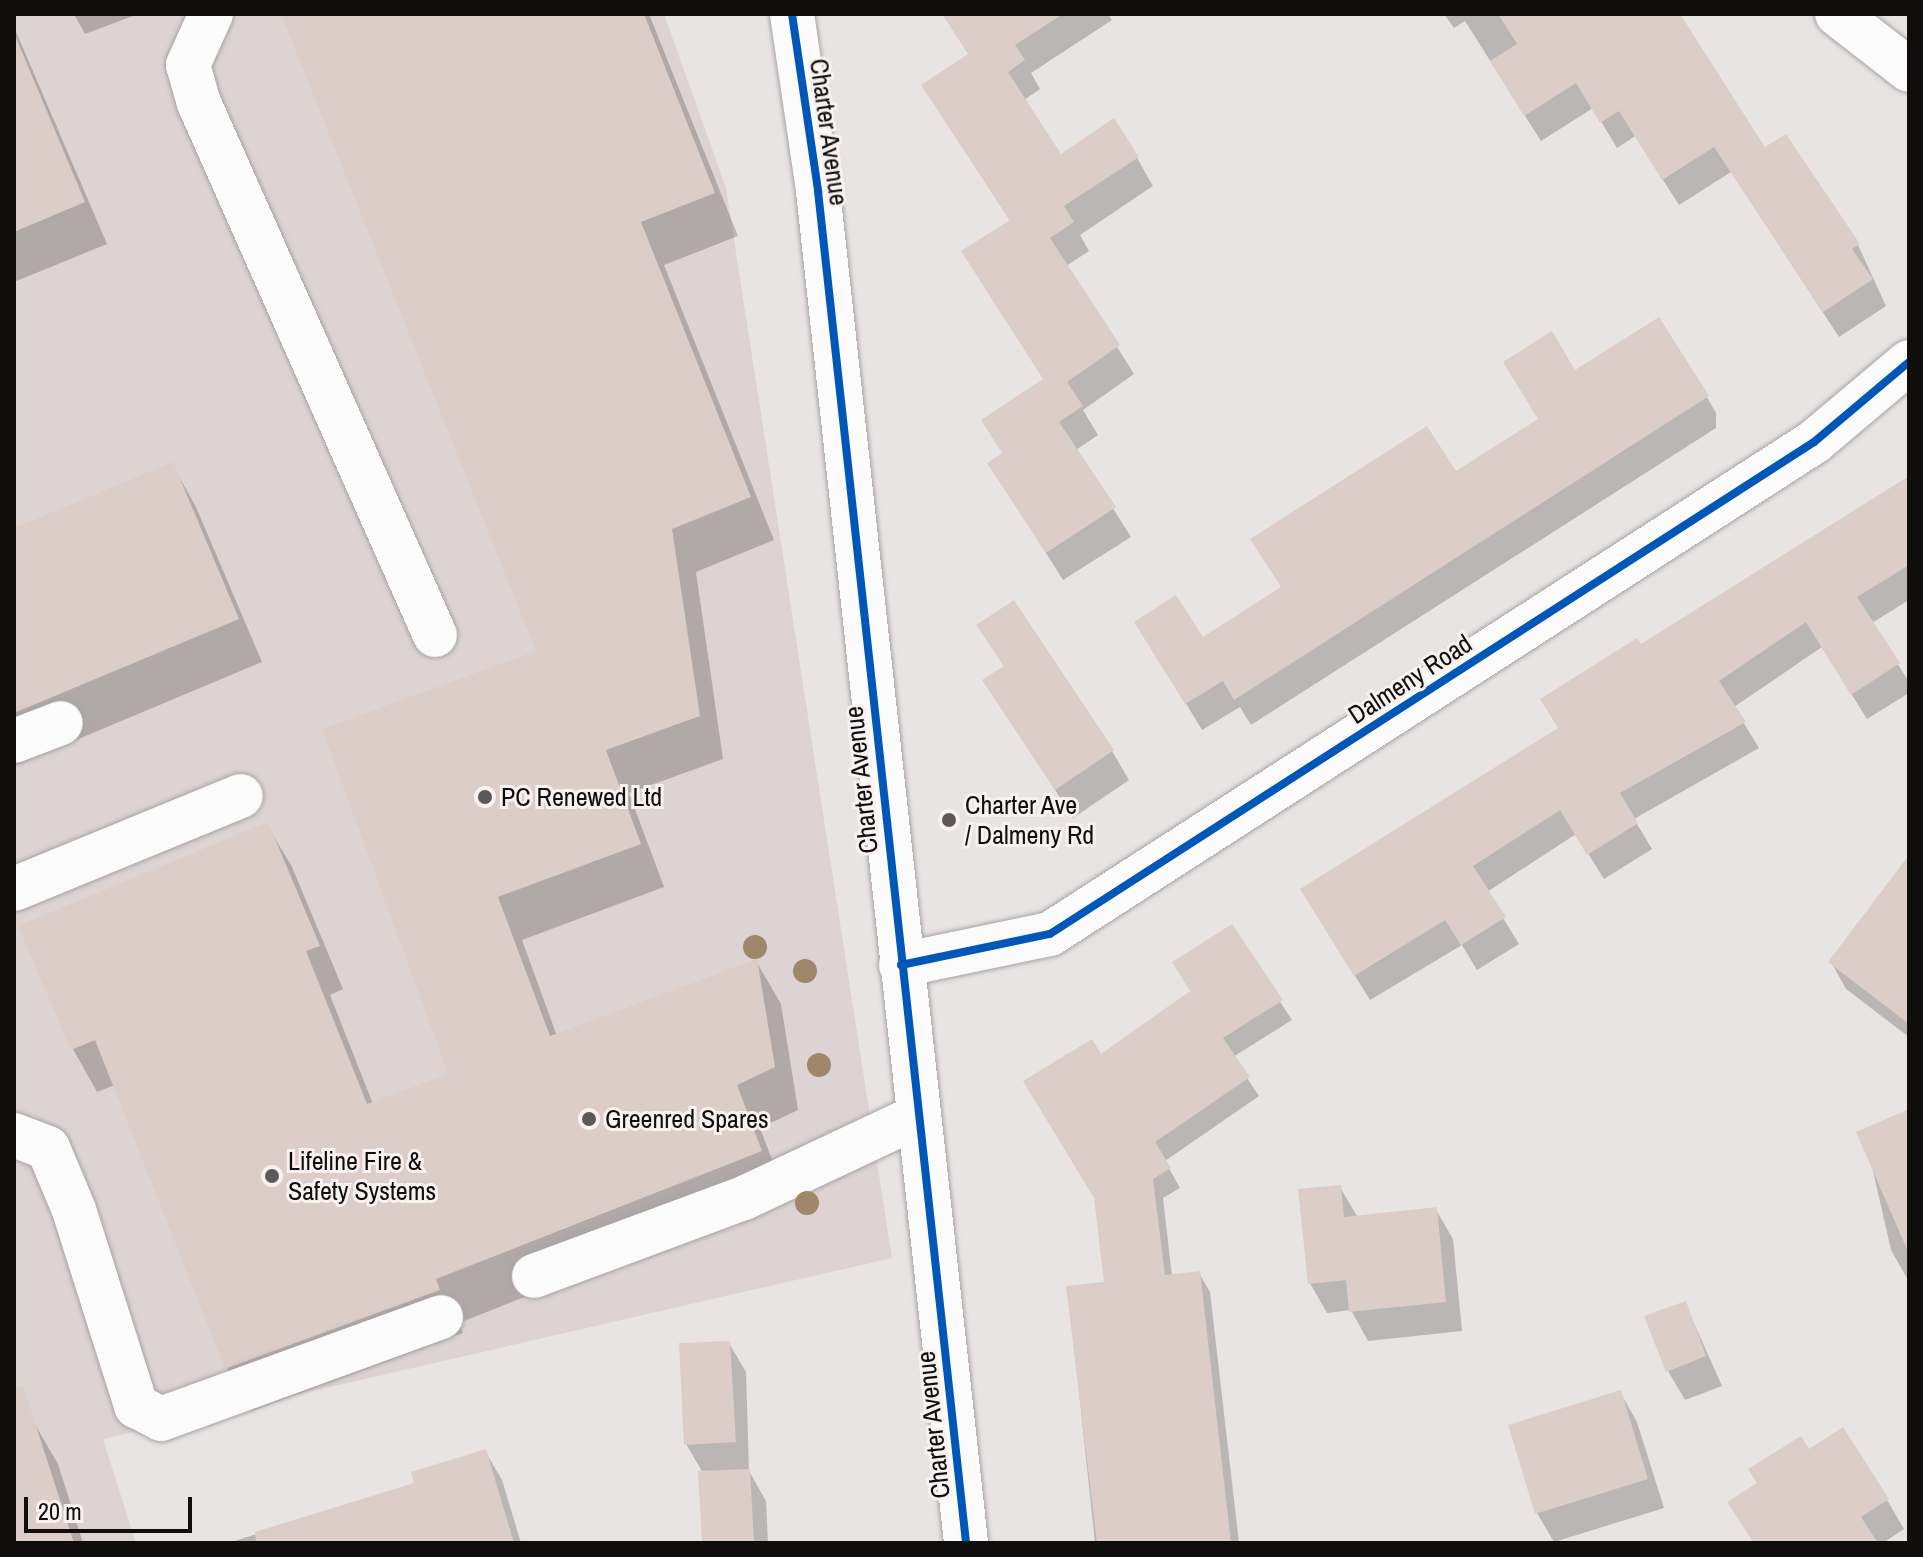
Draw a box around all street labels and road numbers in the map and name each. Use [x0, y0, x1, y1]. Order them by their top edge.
street label: Charter Avenue [803, 56, 855, 208]
street label: Dalmeny Road [1342, 628, 1478, 730]
street label: Charter Avenue [838, 704, 884, 856]
street label: Charter Avenue [910, 1349, 956, 1501]

